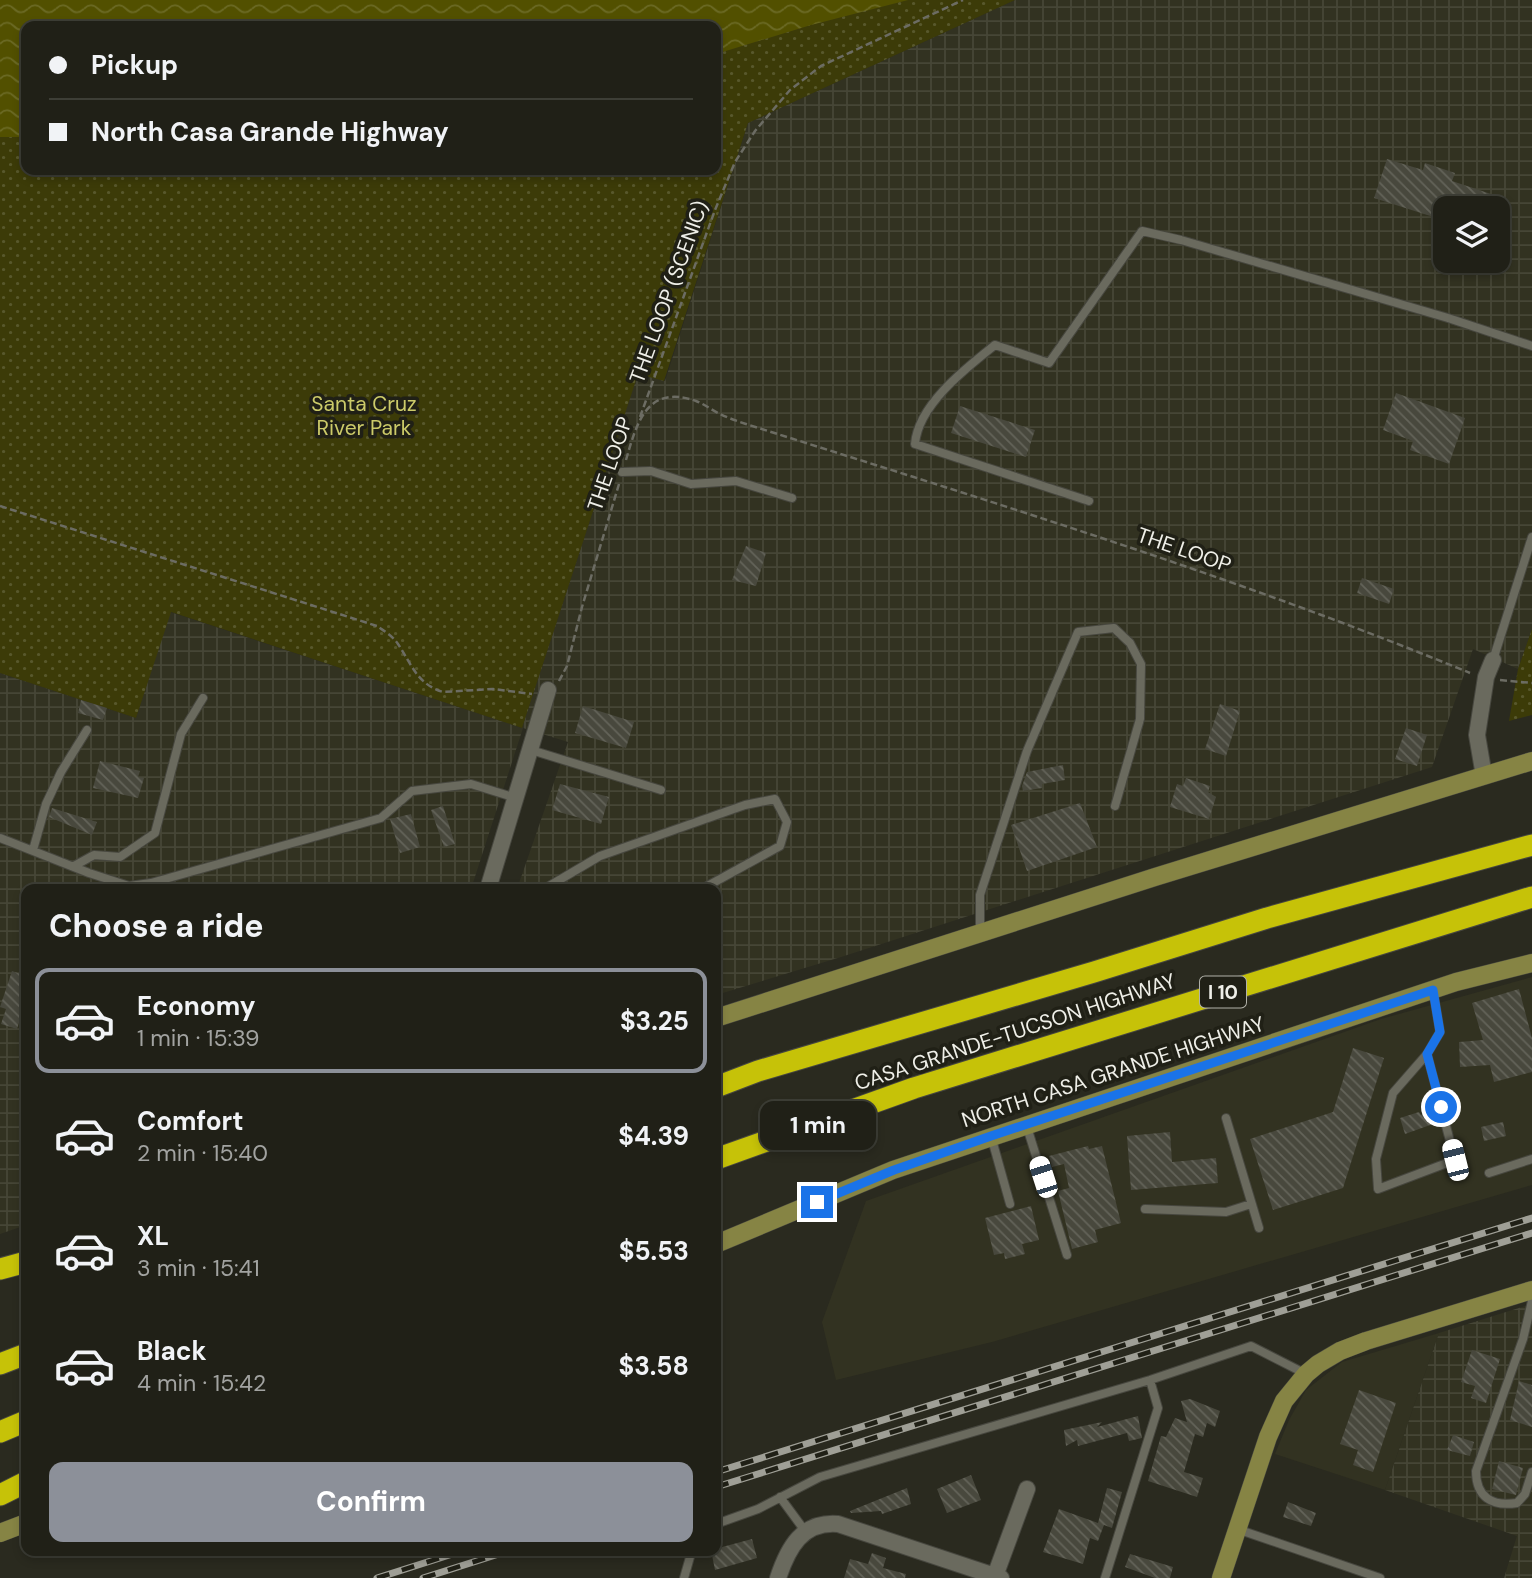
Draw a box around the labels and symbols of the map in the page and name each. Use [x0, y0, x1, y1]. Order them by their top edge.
street label: THE LOOP (SCENIC) [623, 197, 715, 387]
park label: Santa Cruz River Park [311, 390, 417, 442]
street label: THE LOOP [581, 413, 639, 515]
street label: THE LOOP [1133, 521, 1235, 579]
street label: CASA GRANDE-TUCSON HIGHWAY [851, 967, 1179, 1097]
road number: I 10 [1200, 976, 1246, 1008]
street label: NORTH CASA GRANDE HIGHWAY [958, 1010, 1268, 1134]
route start [1425, 1091, 1457, 1123]
callout: 1 min [759, 1100, 875, 1150]
car [1440, 1137, 1471, 1183]
car [1027, 1154, 1060, 1200]
route end [801, 1186, 833, 1218]

